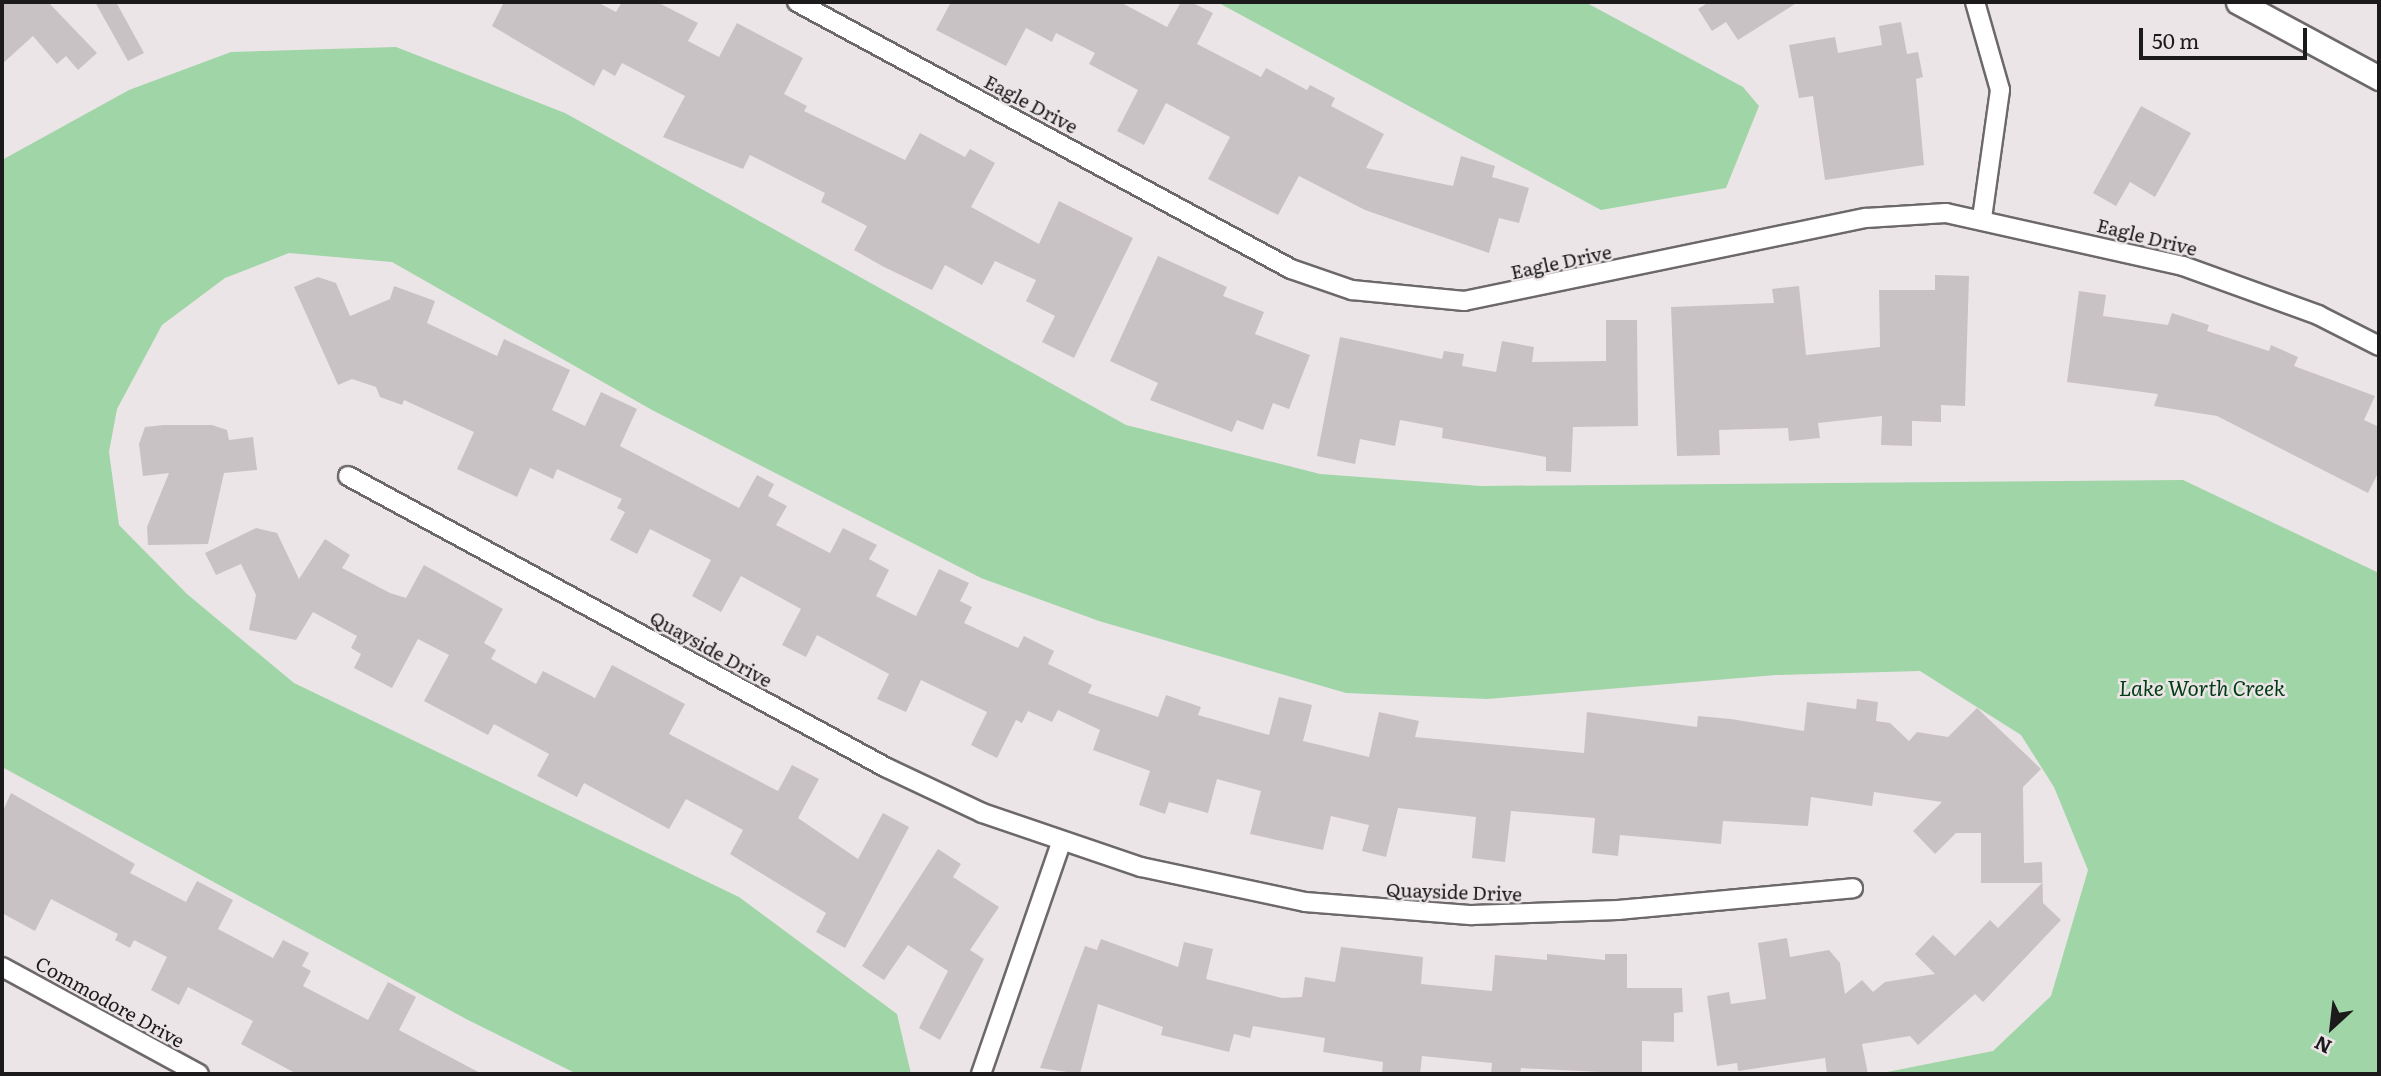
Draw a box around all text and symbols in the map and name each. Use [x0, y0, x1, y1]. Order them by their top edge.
scale bar [2143, 14, 2311, 58]
text: 50 m [2152, 24, 2199, 55]
street label: Eagle Drive [980, 70, 1082, 138]
street label: Eagle Drive [2095, 214, 2199, 260]
street label: Eagle Drive [1508, 240, 1614, 284]
street label: Quayside Drive [646, 606, 776, 692]
water label: Lake Worth Creek [2119, 674, 2285, 700]
street label: Quayside Drive [1386, 878, 1522, 906]
street label: Commodore Drive [32, 952, 188, 1052]
north arrow [2297, 992, 2367, 1062]
text: N [2309, 1030, 2336, 1062]

